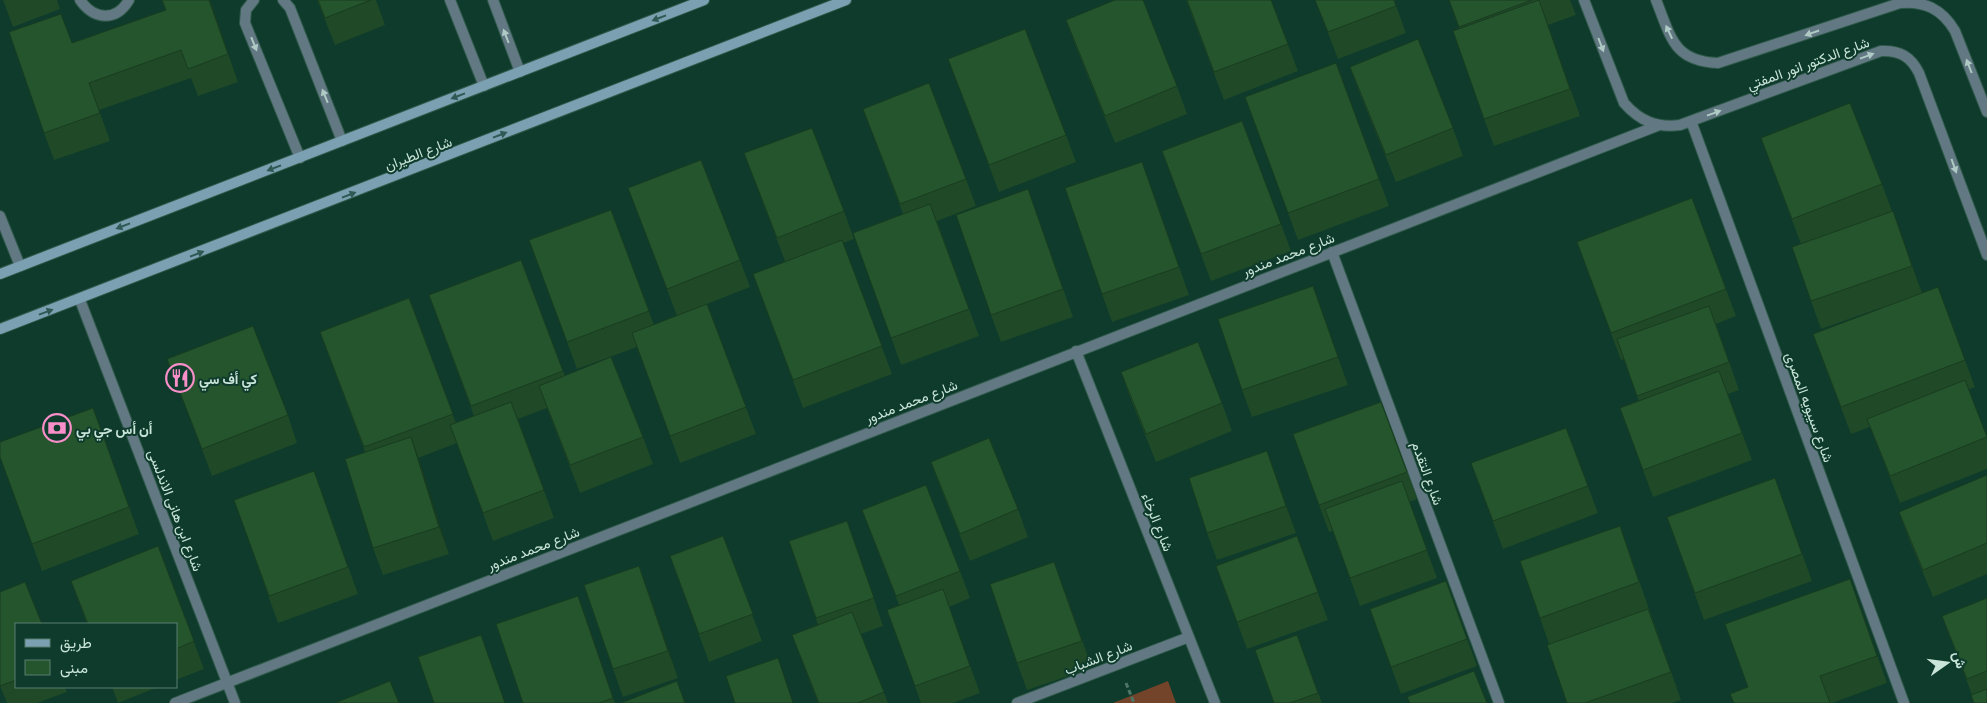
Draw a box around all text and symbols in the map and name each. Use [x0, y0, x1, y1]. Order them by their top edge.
one-way arrow [651, 14, 666, 22]
one-way arrow [1665, 24, 1673, 39]
one-way arrow [502, 29, 510, 43]
one-way arrow [1805, 29, 1820, 37]
street label: شارع الدكتور انور المفتي [1744, 33, 1873, 97]
one-way arrow [250, 37, 258, 52]
one-way arrow [1598, 38, 1605, 53]
one-way arrow [1859, 52, 1874, 59]
one-way arrow [1965, 59, 1972, 74]
one-way arrow [320, 89, 328, 103]
one-way arrow [450, 92, 465, 100]
one-way arrow [1707, 109, 1722, 117]
one-way arrow [493, 131, 507, 139]
street label: شارع الطيران [382, 132, 455, 176]
one-way arrow [1950, 159, 1958, 174]
one-way arrow [266, 164, 281, 172]
one-way arrow [341, 190, 356, 198]
one-way arrow [116, 223, 130, 231]
street label: شارع محمد مندور [1238, 229, 1338, 283]
one-way arrow [190, 250, 205, 258]
one-way arrow [38, 308, 53, 315]
street label: شارع سيبويه المصرى [1779, 350, 1838, 465]
restaurant icon: كي أف سي [165, 363, 195, 393]
place label: كي أف سي [199, 370, 257, 391]
street label: شارع محمد مندور [861, 376, 961, 430]
bank icon: أن أس جي بي [42, 413, 72, 443]
place label: أن أس جي بي [76, 420, 153, 441]
street label: شارع التقدم [1406, 439, 1447, 508]
street label: شارع ابن هانى الاندلسى [142, 447, 207, 574]
street label: شارع الرخاء [1136, 490, 1177, 555]
street label: شارع محمد مندور [483, 523, 583, 577]
legend [15, 623, 178, 688]
text: طريق [60, 633, 92, 653]
street label: شارع الشباب [1062, 636, 1135, 680]
north arrow [1922, 638, 1972, 688]
text: ش [1949, 650, 1970, 670]
text: مبنى [60, 658, 88, 678]

